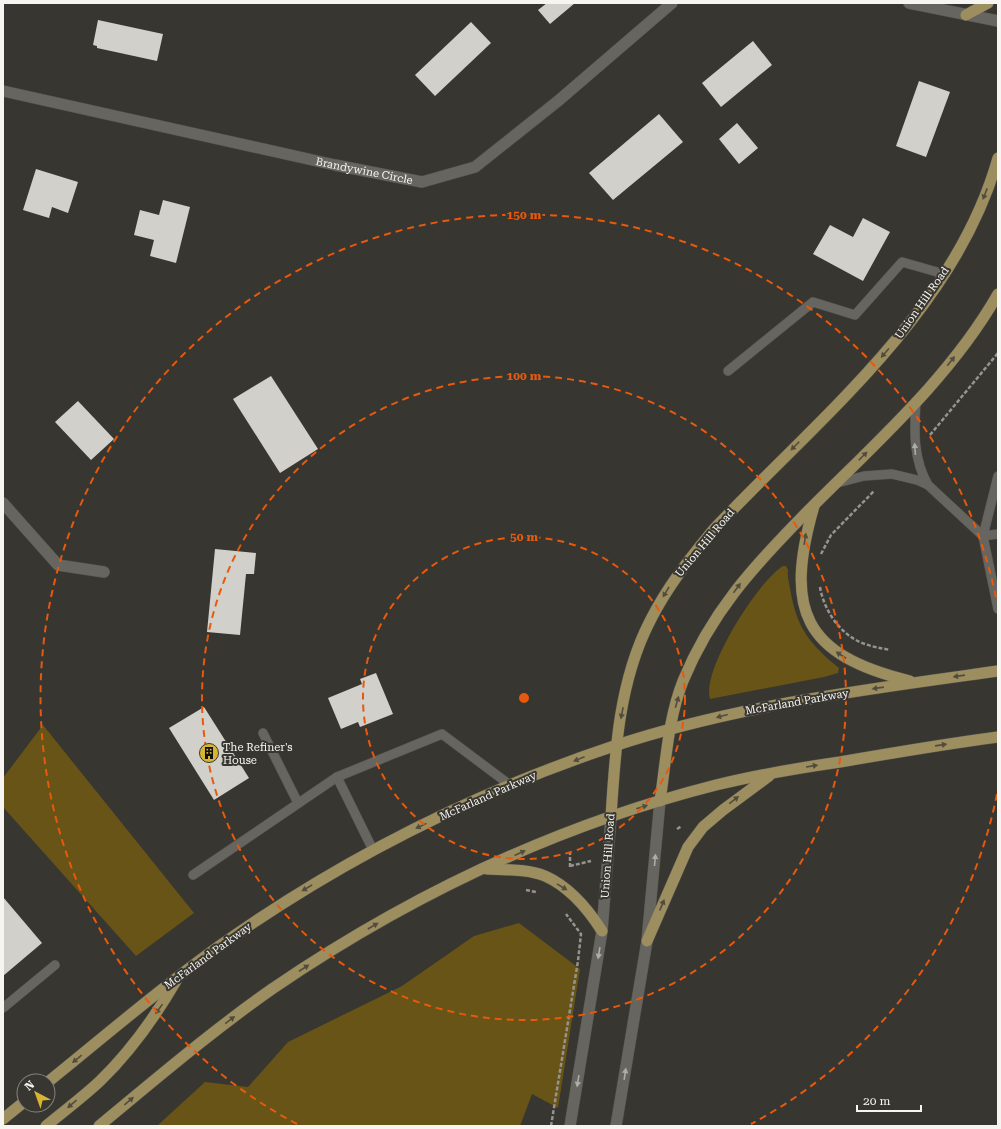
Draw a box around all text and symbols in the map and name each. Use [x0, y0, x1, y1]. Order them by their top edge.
street label: Brandywine Circle [314, 154, 414, 187]
one-way arrow [981, 189, 987, 201]
text: 150 m [507, 208, 542, 222]
street label: Union Hill Road [892, 264, 952, 342]
one-way arrow [881, 348, 890, 358]
one-way arrow [947, 356, 956, 367]
text: 100 m [507, 369, 542, 383]
one-way arrow [790, 441, 800, 451]
one-way arrow [912, 443, 919, 455]
one-way arrow [858, 451, 868, 461]
street label: Union Hill Road [673, 506, 737, 580]
text: 50 m [510, 530, 538, 544]
one-way arrow [802, 533, 808, 545]
one-way arrow [733, 582, 741, 593]
one-way arrow [663, 586, 670, 598]
one-way arrow [836, 651, 846, 659]
one-way arrow [953, 673, 965, 679]
one-way arrow [872, 685, 884, 691]
street label: McFarland Parkway [744, 686, 850, 717]
centre of rings [517, 691, 531, 705]
one-way arrow [674, 696, 680, 708]
one-way arrow [618, 707, 624, 719]
one-way arrow [716, 714, 729, 720]
place label: The Refiner's House [223, 741, 293, 767]
building icon: The Refiner's House [198, 742, 220, 764]
one-way arrow [934, 742, 947, 748]
one-way arrow [573, 756, 585, 762]
one-way arrow [806, 763, 818, 769]
street label: McFarland Parkway [438, 769, 539, 823]
one-way arrow [729, 796, 740, 805]
one-way arrow [636, 804, 648, 810]
street label: Union Hill Road [599, 813, 617, 899]
one-way arrow [415, 823, 427, 829]
one-way arrow [515, 849, 527, 855]
one-way arrow [651, 854, 658, 866]
one-way arrow [556, 883, 568, 890]
one-way arrow [301, 885, 313, 892]
one-way arrow [660, 899, 666, 911]
street label: McFarland Parkway [162, 920, 255, 992]
one-way arrow [368, 923, 379, 930]
one-way arrow [595, 947, 601, 959]
one-way arrow [299, 964, 309, 972]
one-way arrow [155, 1004, 163, 1014]
one-way arrow [225, 1015, 236, 1024]
one-way arrow [71, 1054, 82, 1063]
one-way arrow [622, 1068, 628, 1080]
north arrow [16, 1073, 56, 1113]
one-way arrow [574, 1075, 580, 1088]
text: N [22, 1078, 38, 1094]
scale bar [857, 1087, 921, 1113]
text: 20 m [863, 1094, 890, 1108]
one-way arrow [124, 1097, 134, 1106]
one-way arrow [66, 1100, 77, 1109]

